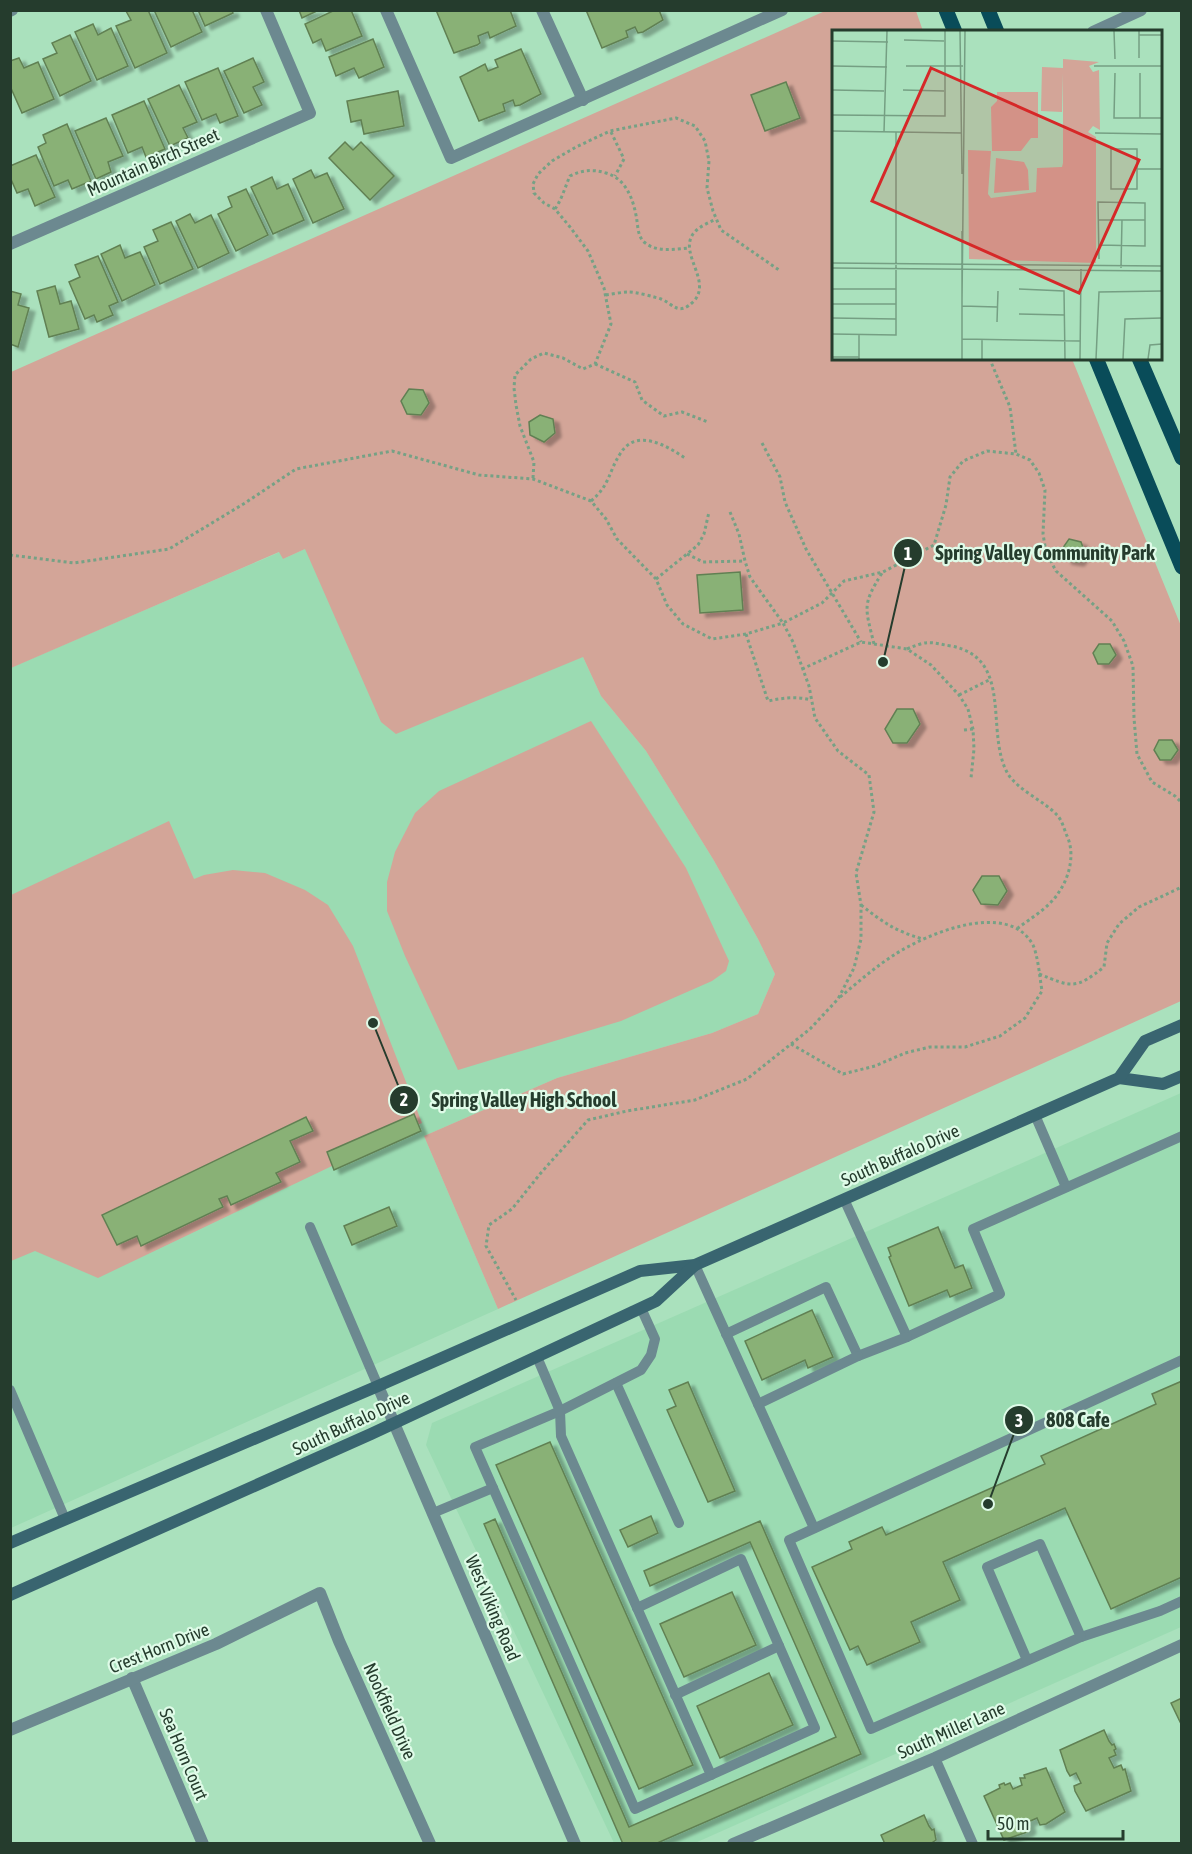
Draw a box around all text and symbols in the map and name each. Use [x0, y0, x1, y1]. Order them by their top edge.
inset map [832, 30, 1162, 360]
street label: Mountain Birch Street [84, 123, 222, 201]
callout: Spring Valley Community Park [893, 534, 1167, 572]
text: Spring Valley Community Park [935, 541, 1155, 564]
text: 1 [904, 543, 912, 564]
callout: Spring Valley High School [389, 1081, 628, 1119]
text: Spring Valley High School [431, 1088, 617, 1111]
text: 2 [400, 1089, 408, 1110]
street label: South Buffalo Drive [838, 1120, 962, 1190]
street label: South Buffalo Drive [289, 1387, 413, 1459]
callout: 808 Cafe [1004, 1401, 1122, 1439]
text: 808 Cafe [1046, 1408, 1110, 1431]
text: 3 [1015, 1410, 1023, 1431]
street label: West Viking Road [461, 1552, 525, 1664]
street label: Crest Horn Drive [106, 1618, 212, 1678]
street label: Nookfield Drive [359, 1660, 421, 1762]
street label: South Miller Lane [894, 1697, 1008, 1763]
street label: Sea Horn Court [155, 1705, 213, 1803]
scale bar [988, 1803, 1123, 1841]
text: 50 m [997, 1813, 1029, 1834]

